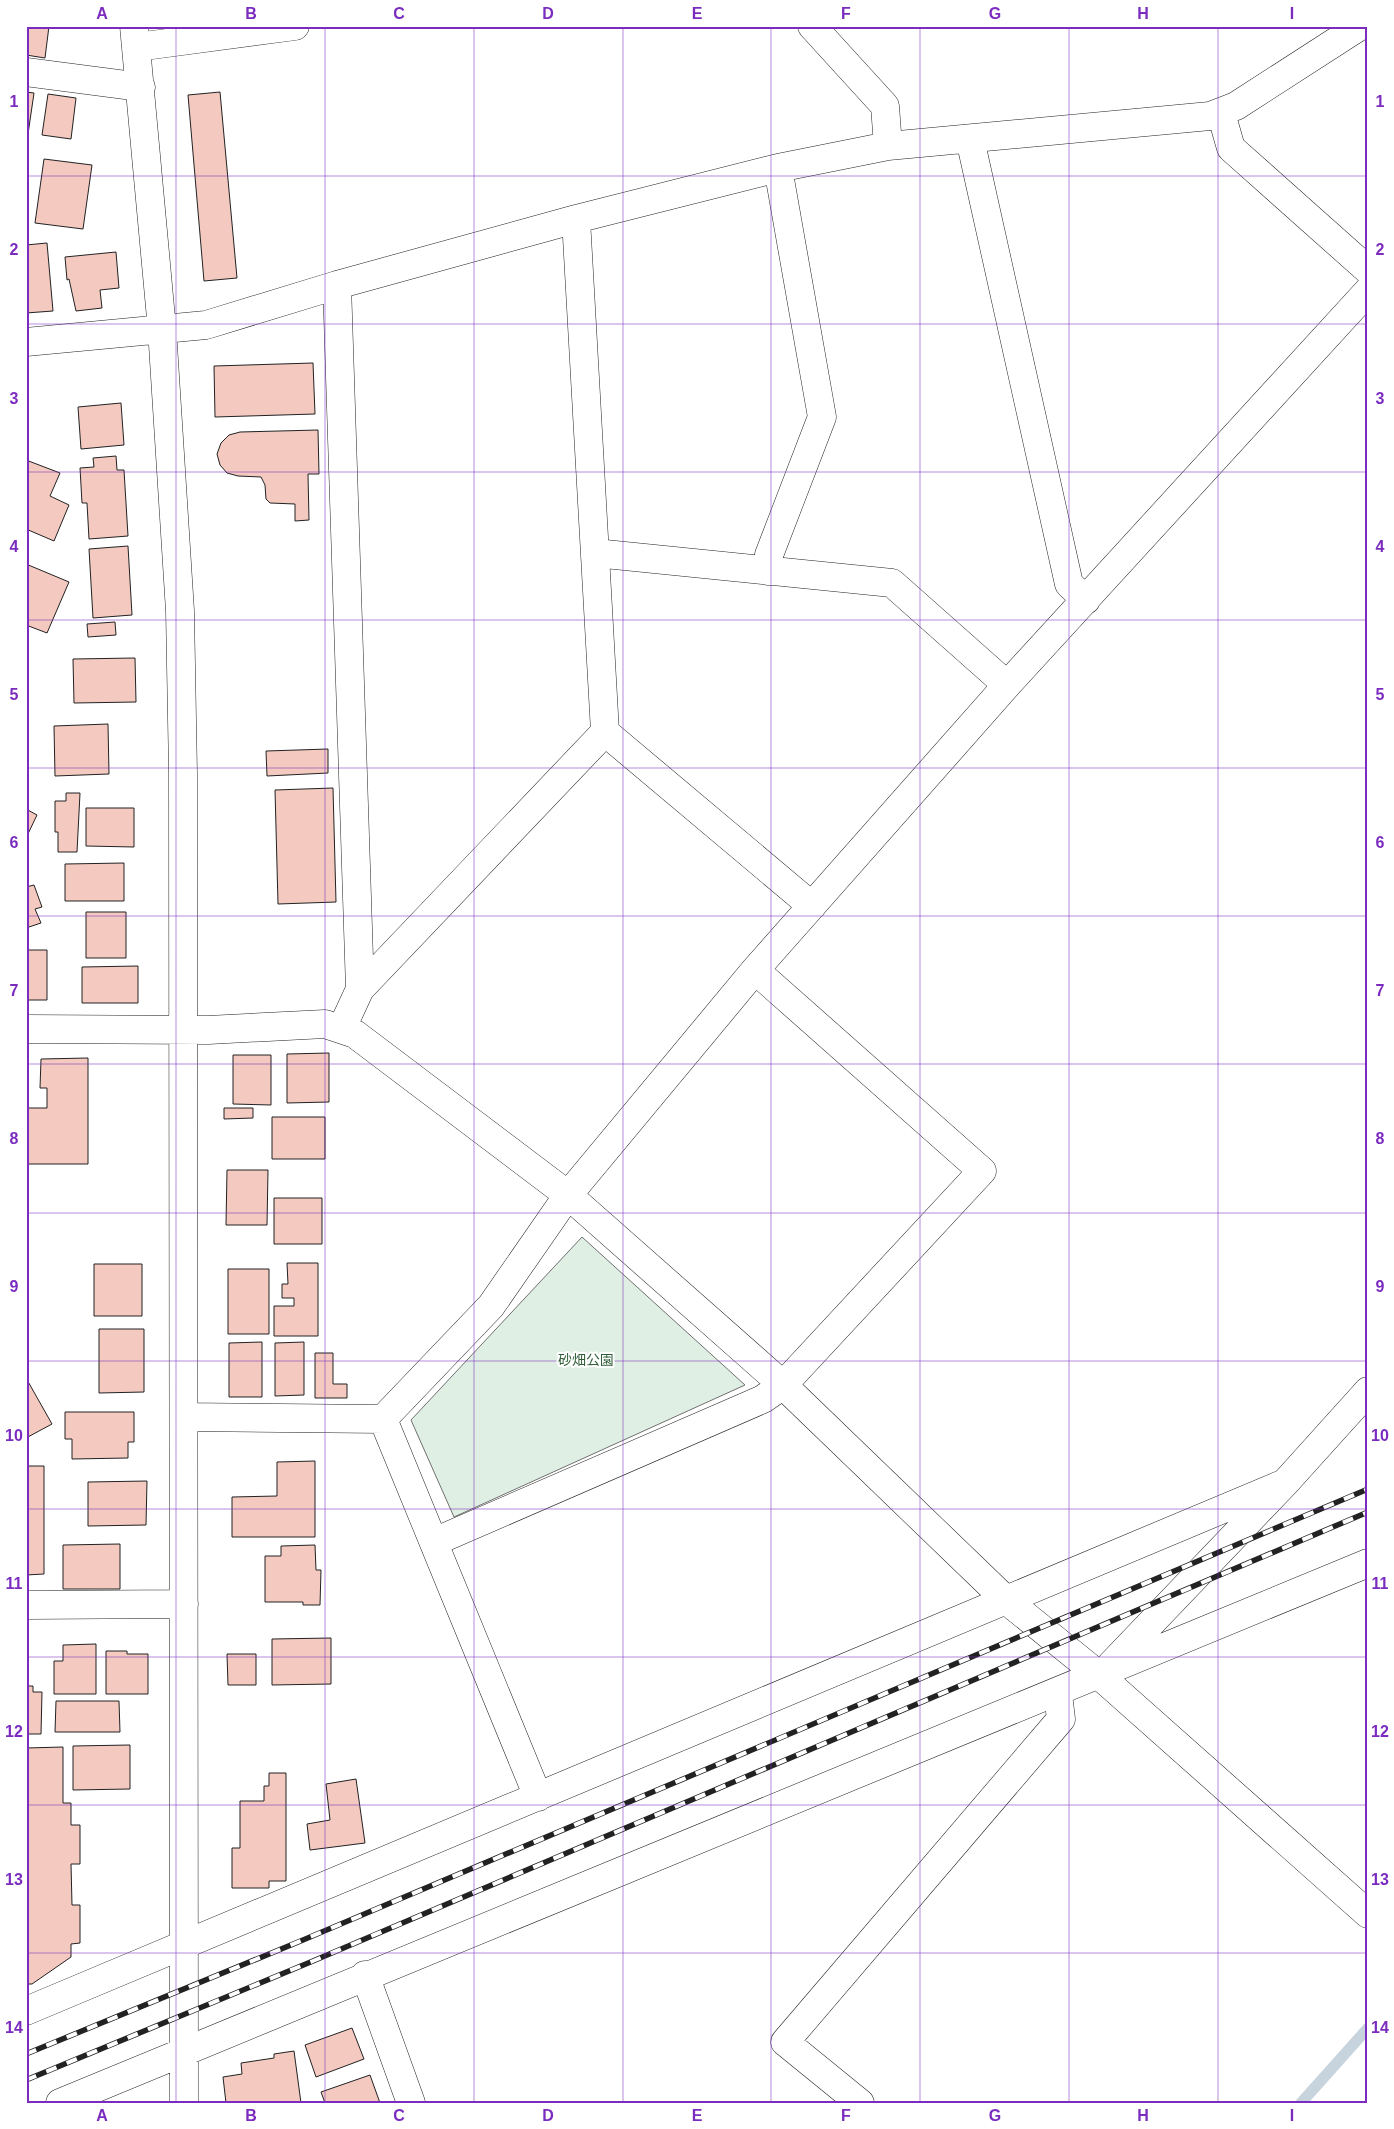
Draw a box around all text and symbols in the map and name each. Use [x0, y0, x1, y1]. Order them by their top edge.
text: A [96, 5, 108, 22]
text: B [245, 5, 257, 22]
text: C [393, 5, 405, 22]
text: D [542, 5, 554, 22]
text: E [692, 5, 703, 22]
text: F [841, 5, 851, 22]
text: G [989, 5, 1001, 22]
text: H [1137, 5, 1149, 22]
text: I [1290, 5, 1294, 22]
text: 1 [10, 93, 19, 110]
text: 1 [1376, 93, 1385, 110]
text: 2 [10, 241, 19, 258]
text: 2 [1376, 241, 1385, 258]
text: 3 [10, 390, 19, 407]
text: 3 [1376, 390, 1385, 407]
text: 4 [10, 538, 19, 555]
text: 4 [1376, 538, 1385, 555]
text: 5 [10, 686, 19, 703]
text: 5 [1376, 686, 1385, 703]
text: 6 [10, 834, 19, 851]
text: 6 [1376, 834, 1385, 851]
text: 7 [10, 982, 19, 999]
text: 7 [1376, 982, 1385, 999]
text: 8 [10, 1130, 19, 1147]
text: 8 [1376, 1130, 1385, 1147]
text: 9 [10, 1278, 19, 1295]
text: 9 [1376, 1278, 1385, 1295]
park label: 砂畑公園 [558, 1352, 614, 1368]
text: 10 [5, 1427, 23, 1444]
text: 10 [1371, 1427, 1389, 1444]
text: 11 [6, 1575, 23, 1592]
text: 11 [1372, 1575, 1389, 1592]
text: 12 [5, 1723, 23, 1740]
text: 12 [1371, 1723, 1389, 1740]
text: 13 [5, 1871, 23, 1888]
text: 13 [1371, 1871, 1389, 1888]
text: 14 [5, 2019, 23, 2036]
text: 14 [1371, 2019, 1389, 2036]
text: A [96, 2107, 108, 2124]
text: B [245, 2107, 257, 2124]
text: C [393, 2107, 405, 2124]
text: D [542, 2107, 554, 2124]
text: E [692, 2107, 703, 2124]
text: F [841, 2107, 851, 2124]
text: G [989, 2107, 1001, 2124]
text: H [1137, 2107, 1149, 2124]
text: I [1290, 2107, 1294, 2124]

